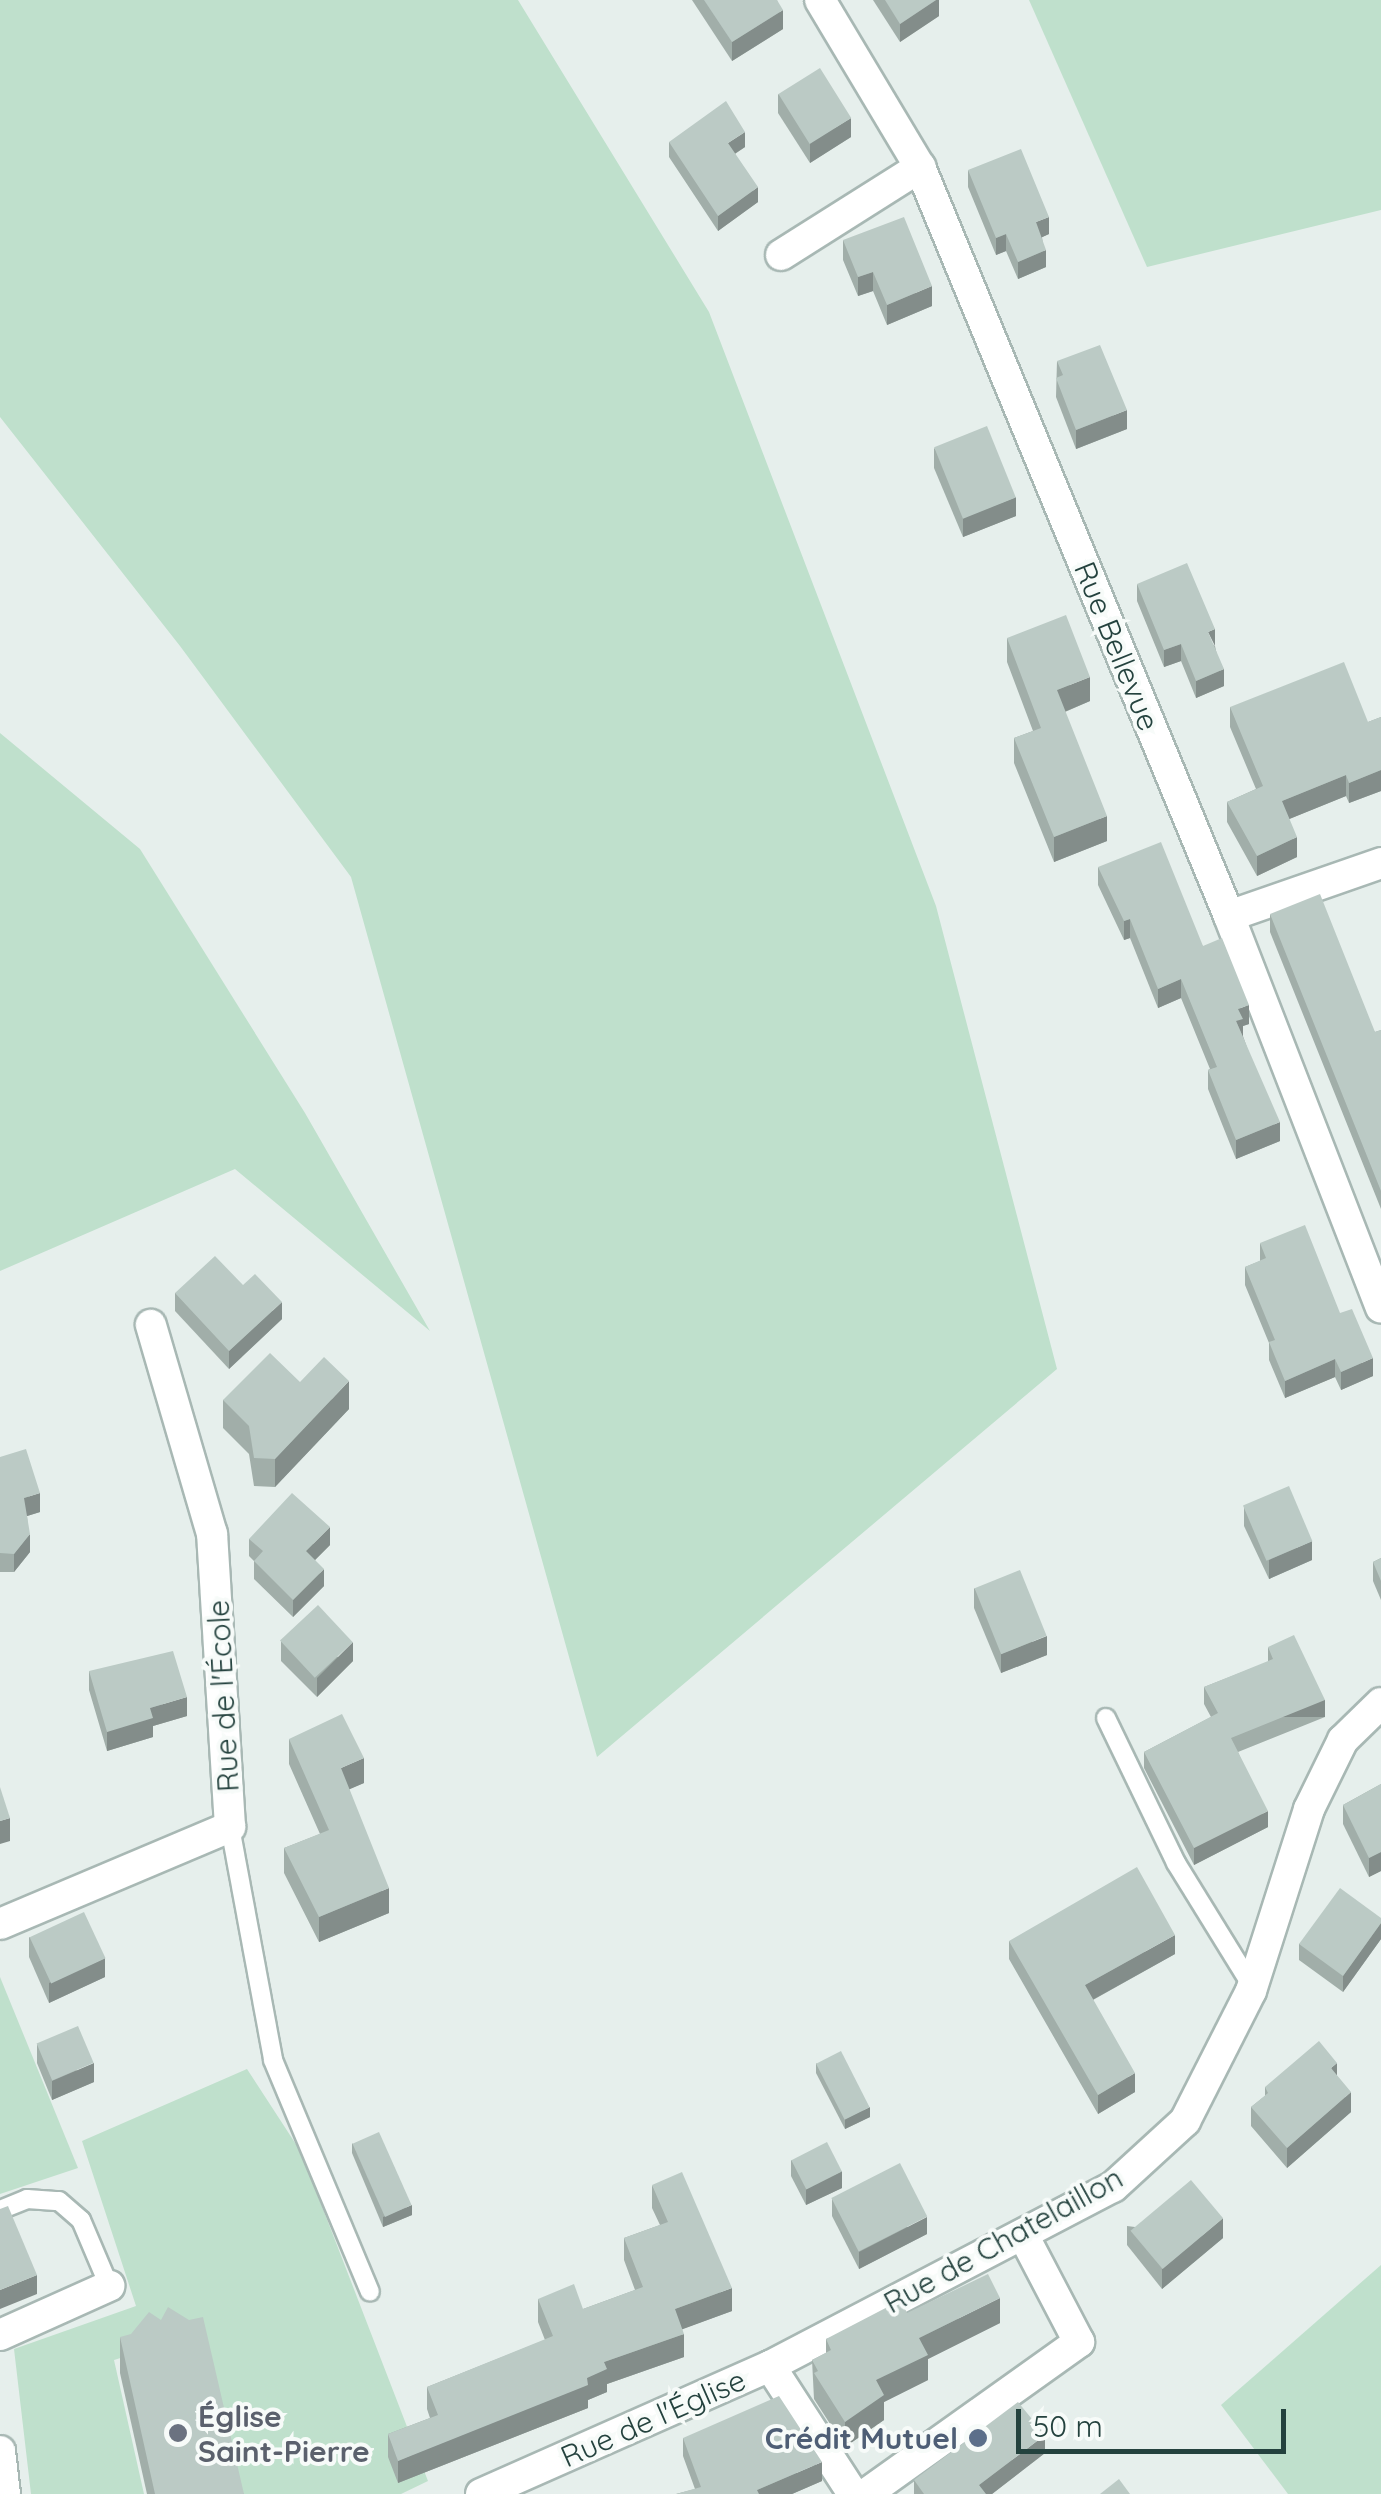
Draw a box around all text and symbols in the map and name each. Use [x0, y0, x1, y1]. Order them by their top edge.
street label: Rue Bellevue [1067, 556, 1167, 736]
street label: Rue de l'École [200, 1599, 246, 1793]
street label: Rue de Chatelaillon [877, 2159, 1129, 2321]
street label: Rue de l'Église [555, 2361, 751, 2475]
scale bar [1021, 2389, 1291, 2451]
place label: Église Saint-Pierre [198, 2398, 370, 2468]
text: 50 m [1033, 2407, 1103, 2445]
place label: Crédit Mutuel [765, 2420, 958, 2456]
marker: Église Saint-Pierre [167, 2422, 189, 2444]
marker: Crédit Mutuel [967, 2427, 989, 2449]

